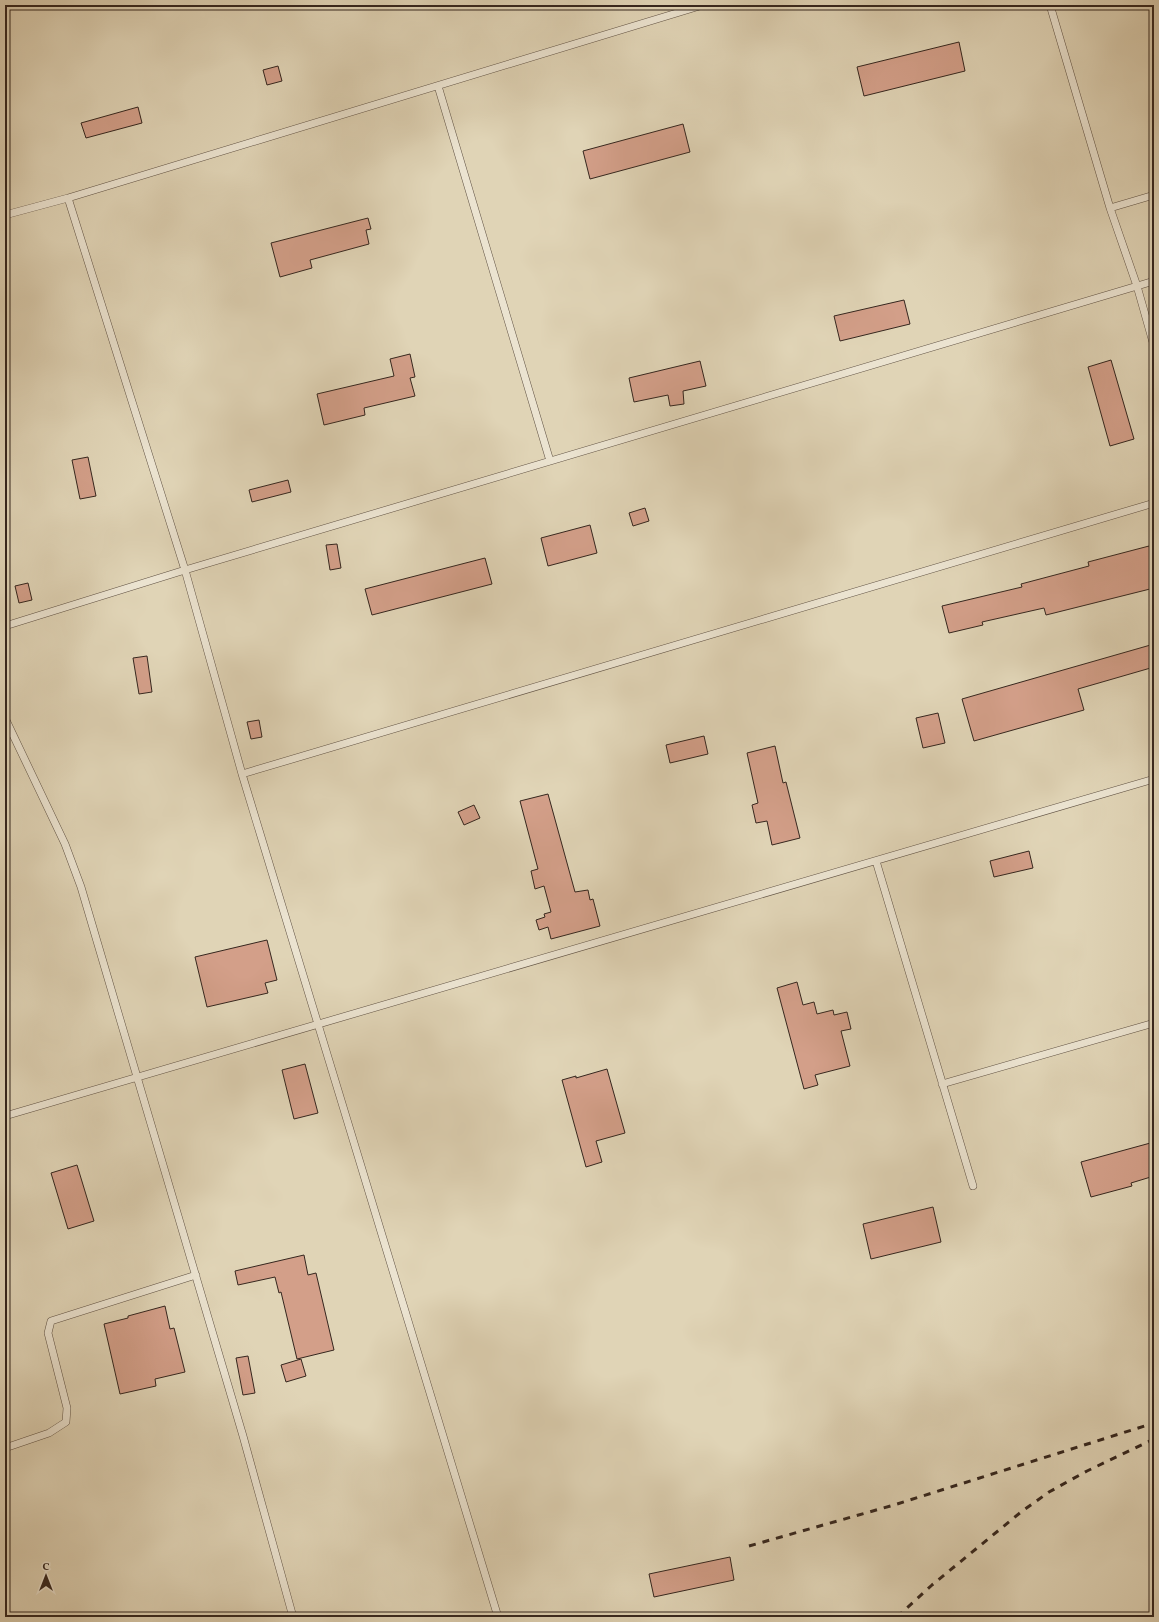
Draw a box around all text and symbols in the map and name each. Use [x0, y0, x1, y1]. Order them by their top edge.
north arrow [26, 1556, 66, 1596]
text: С [42, 1560, 50, 1575]

